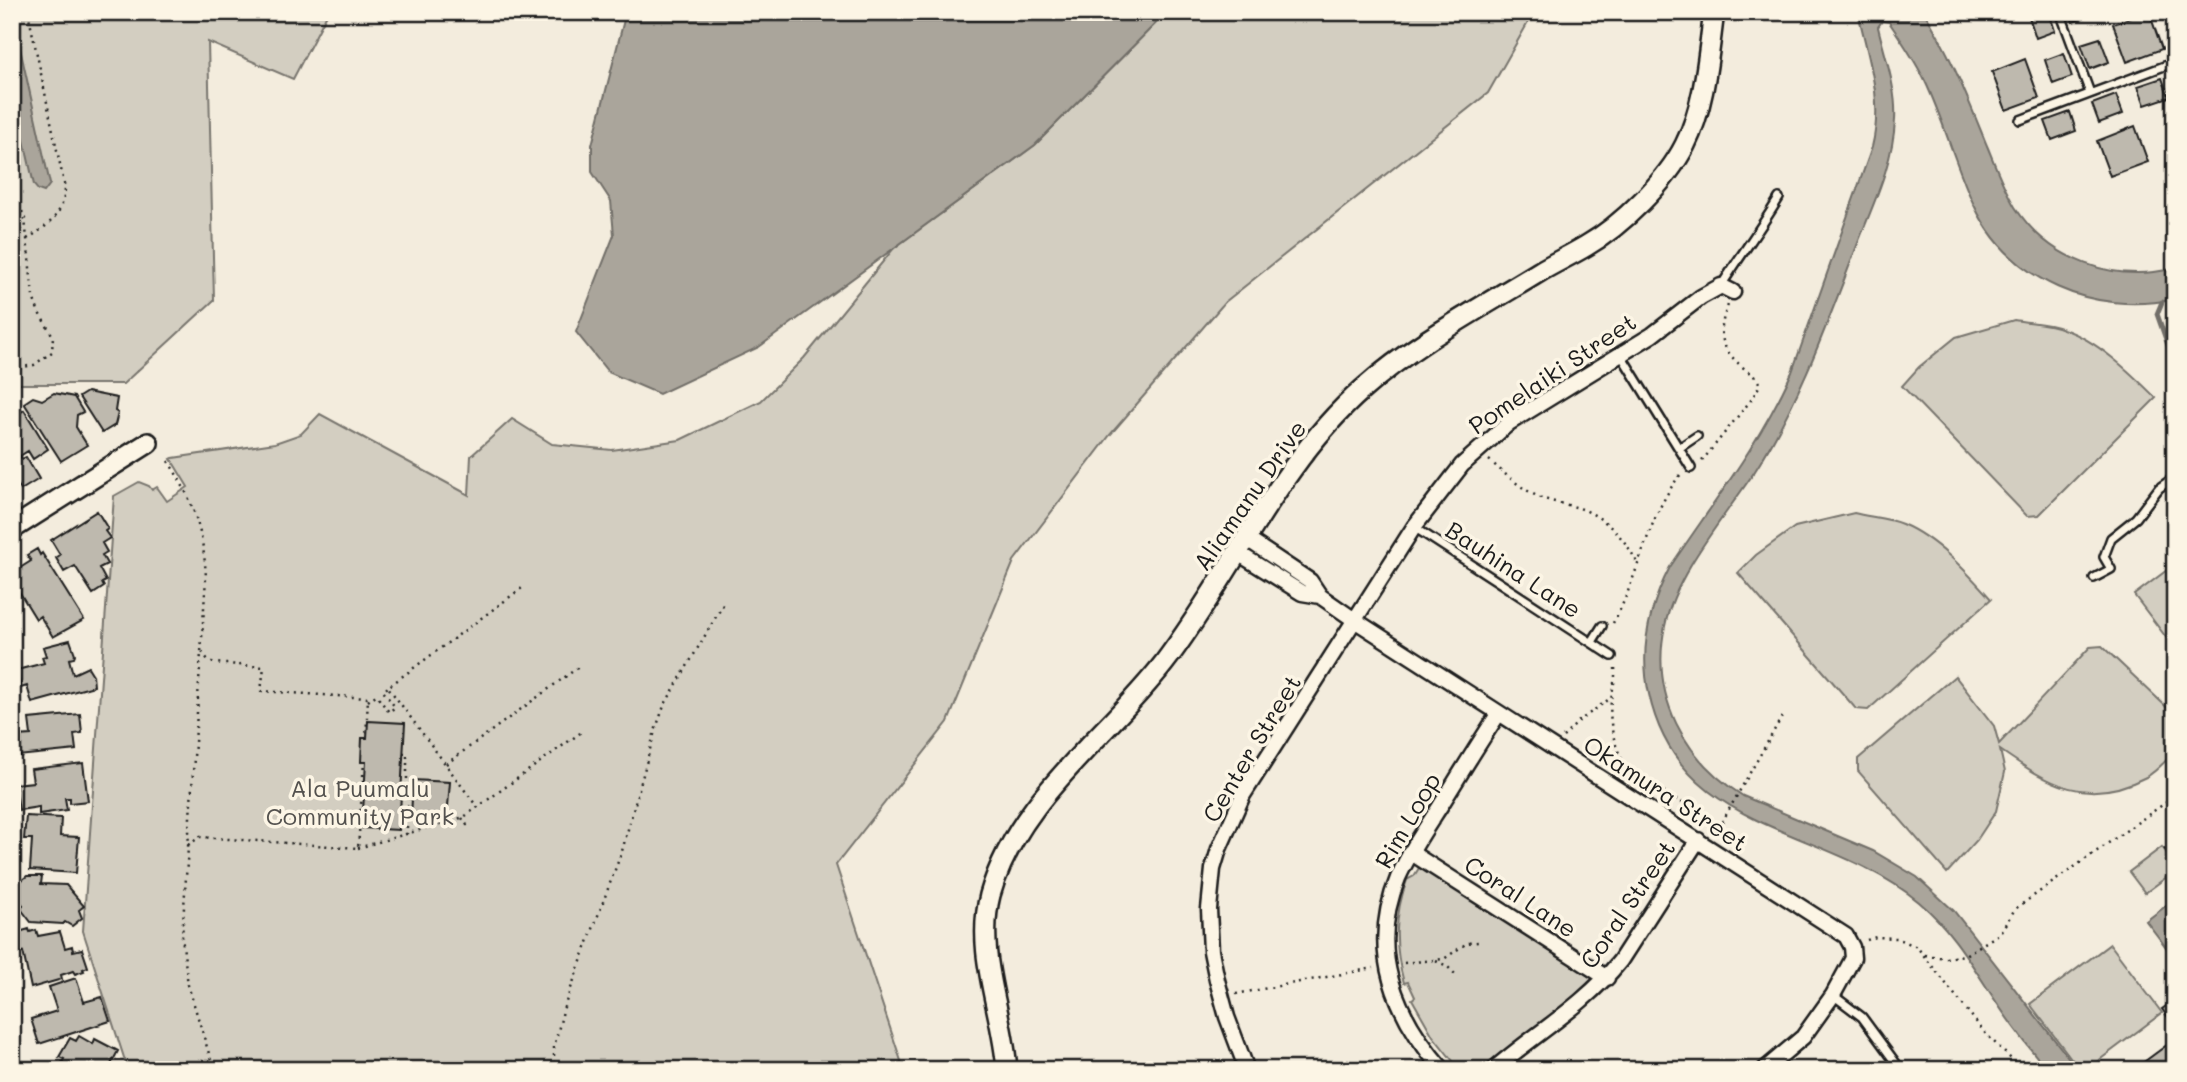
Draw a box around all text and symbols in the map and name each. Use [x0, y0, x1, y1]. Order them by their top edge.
street label: Pomelaiki Street [1462, 306, 1642, 440]
street label: Aliamanu Drive [1186, 414, 1312, 576]
street label: Bauhina Lane [1440, 514, 1588, 624]
street label: Center Street [1195, 669, 1307, 827]
street label: Okamura Street [1578, 728, 1754, 858]
street label: Rim Loop [1367, 767, 1447, 873]
park label: Ala Puumalu Community Park [266, 772, 454, 831]
street label: Coral Street [1573, 834, 1681, 974]
street label: Coral Lane [1459, 848, 1583, 944]

